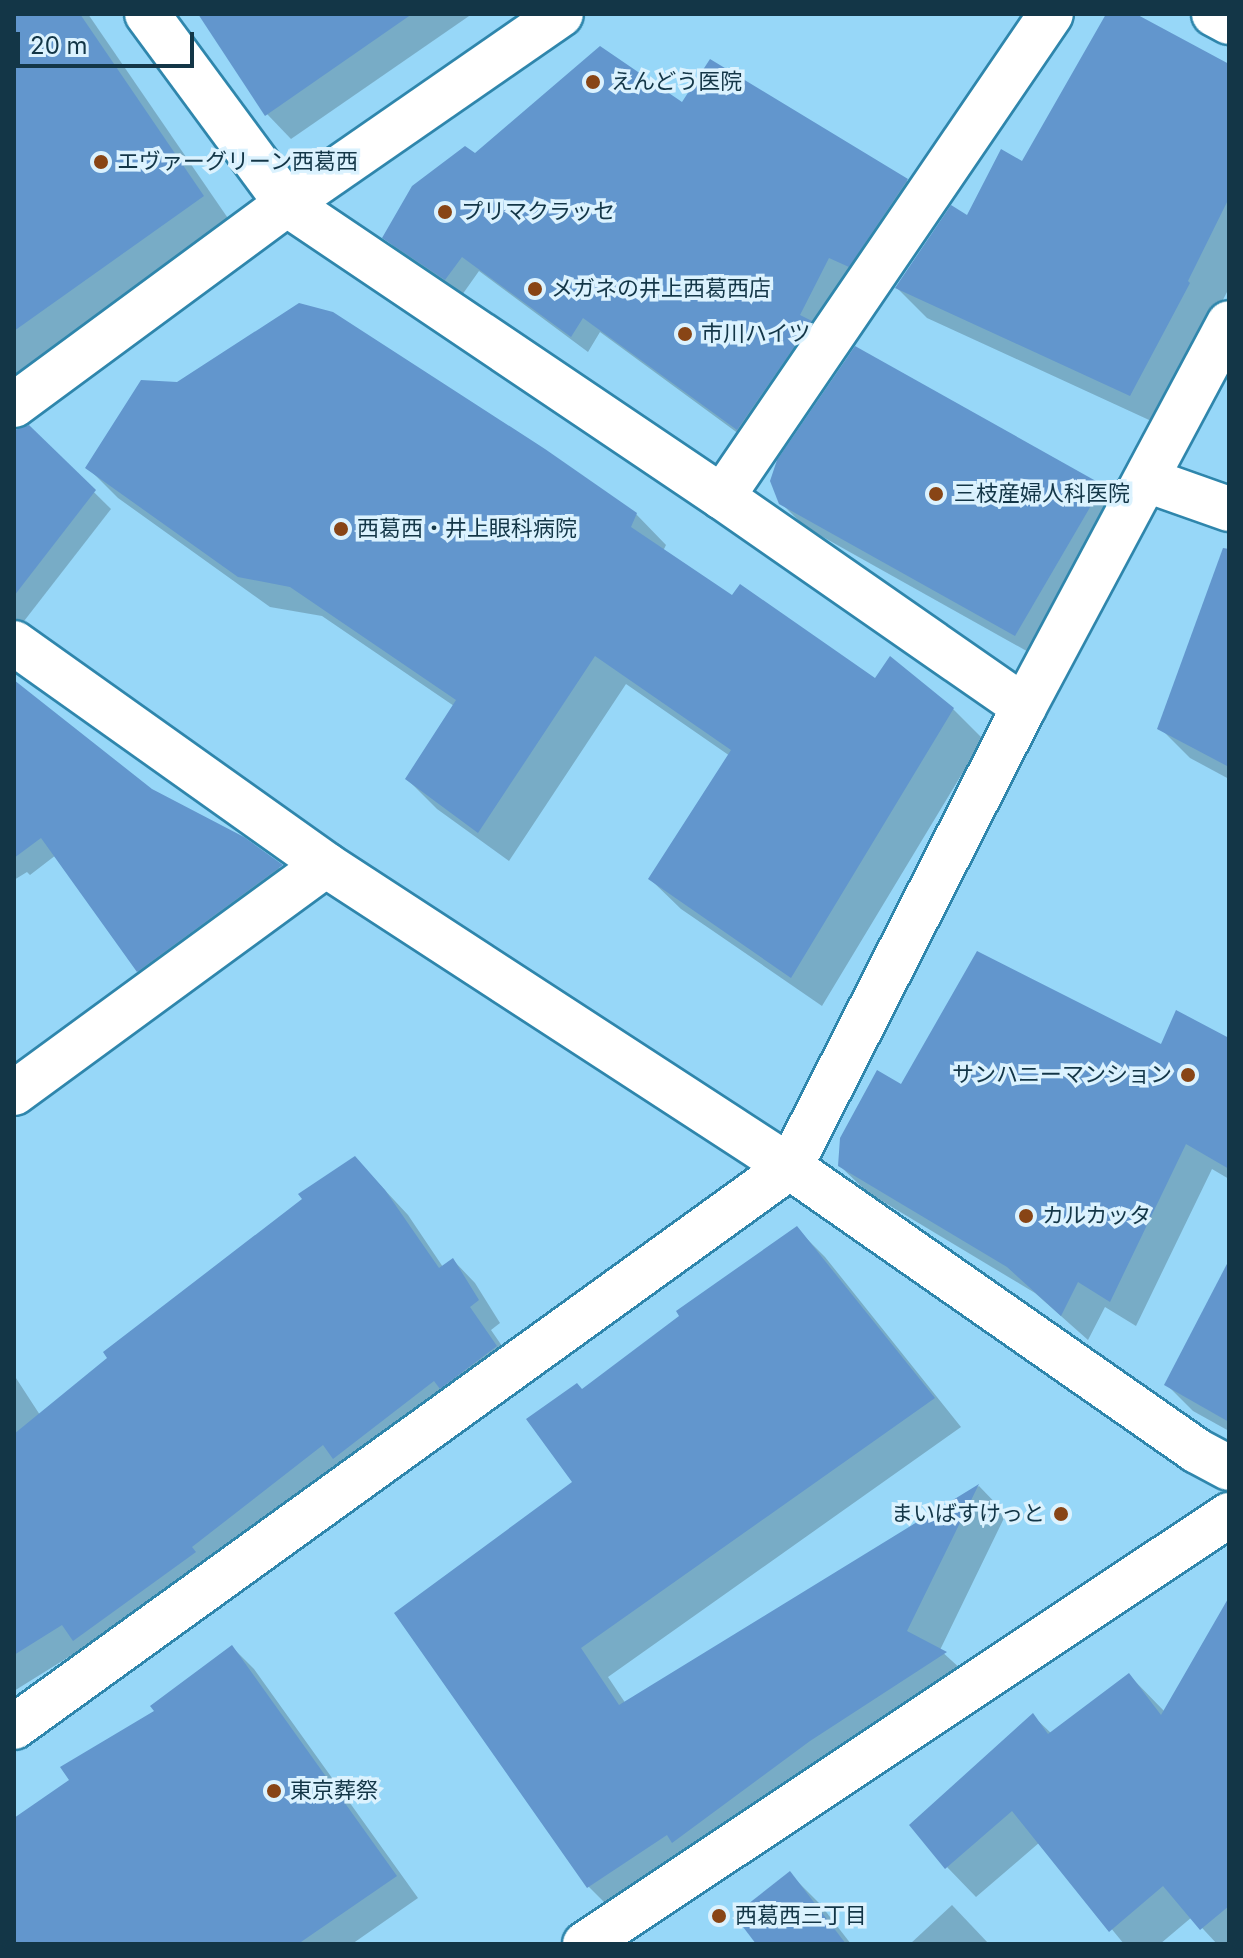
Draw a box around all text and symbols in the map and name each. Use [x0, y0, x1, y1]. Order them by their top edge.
scale bar [20, 16, 198, 66]
text: 20 m [30, 31, 88, 60]
place label: えんどう医院 [611, 69, 743, 95]
marker: えんどう医院 [582, 71, 604, 93]
place label: エヴァーグリーン西葛西 [117, 149, 359, 175]
marker: エヴァーグリーン西葛西 [92, 153, 110, 171]
place label: プリマクラッセ [461, 199, 615, 225]
marker: プリマクラッセ [436, 203, 454, 221]
place label: メガネの井上西葛西店 [551, 276, 771, 302]
marker: メガネの井上西葛西店 [526, 280, 544, 298]
place label: 市川ハイツ [701, 321, 811, 347]
marker: 市川ハイツ [676, 325, 694, 343]
place label: 三枝産婦人科医院 [954, 481, 1130, 507]
marker: 三枝産婦人科医院 [925, 483, 947, 505]
place label: 西葛西・井上眼科病院 [357, 516, 577, 542]
marker: 西葛西・井上眼科病院 [332, 520, 350, 538]
place label: サンハニーマンション [952, 1062, 1172, 1088]
marker: サンハニーマンション [1179, 1066, 1197, 1084]
place label: カルカッタ [1042, 1203, 1152, 1229]
marker: カルカッタ [1017, 1207, 1035, 1225]
place label: まいばすけっと [891, 1501, 1045, 1527]
marker: まいばすけっと [1052, 1505, 1070, 1523]
place label: 東京葬祭 [290, 1778, 378, 1804]
marker: 東京葬祭 [265, 1782, 283, 1800]
place label: 西葛西三丁目 [735, 1903, 867, 1929]
marker: 西葛西三丁目 [710, 1907, 728, 1925]

